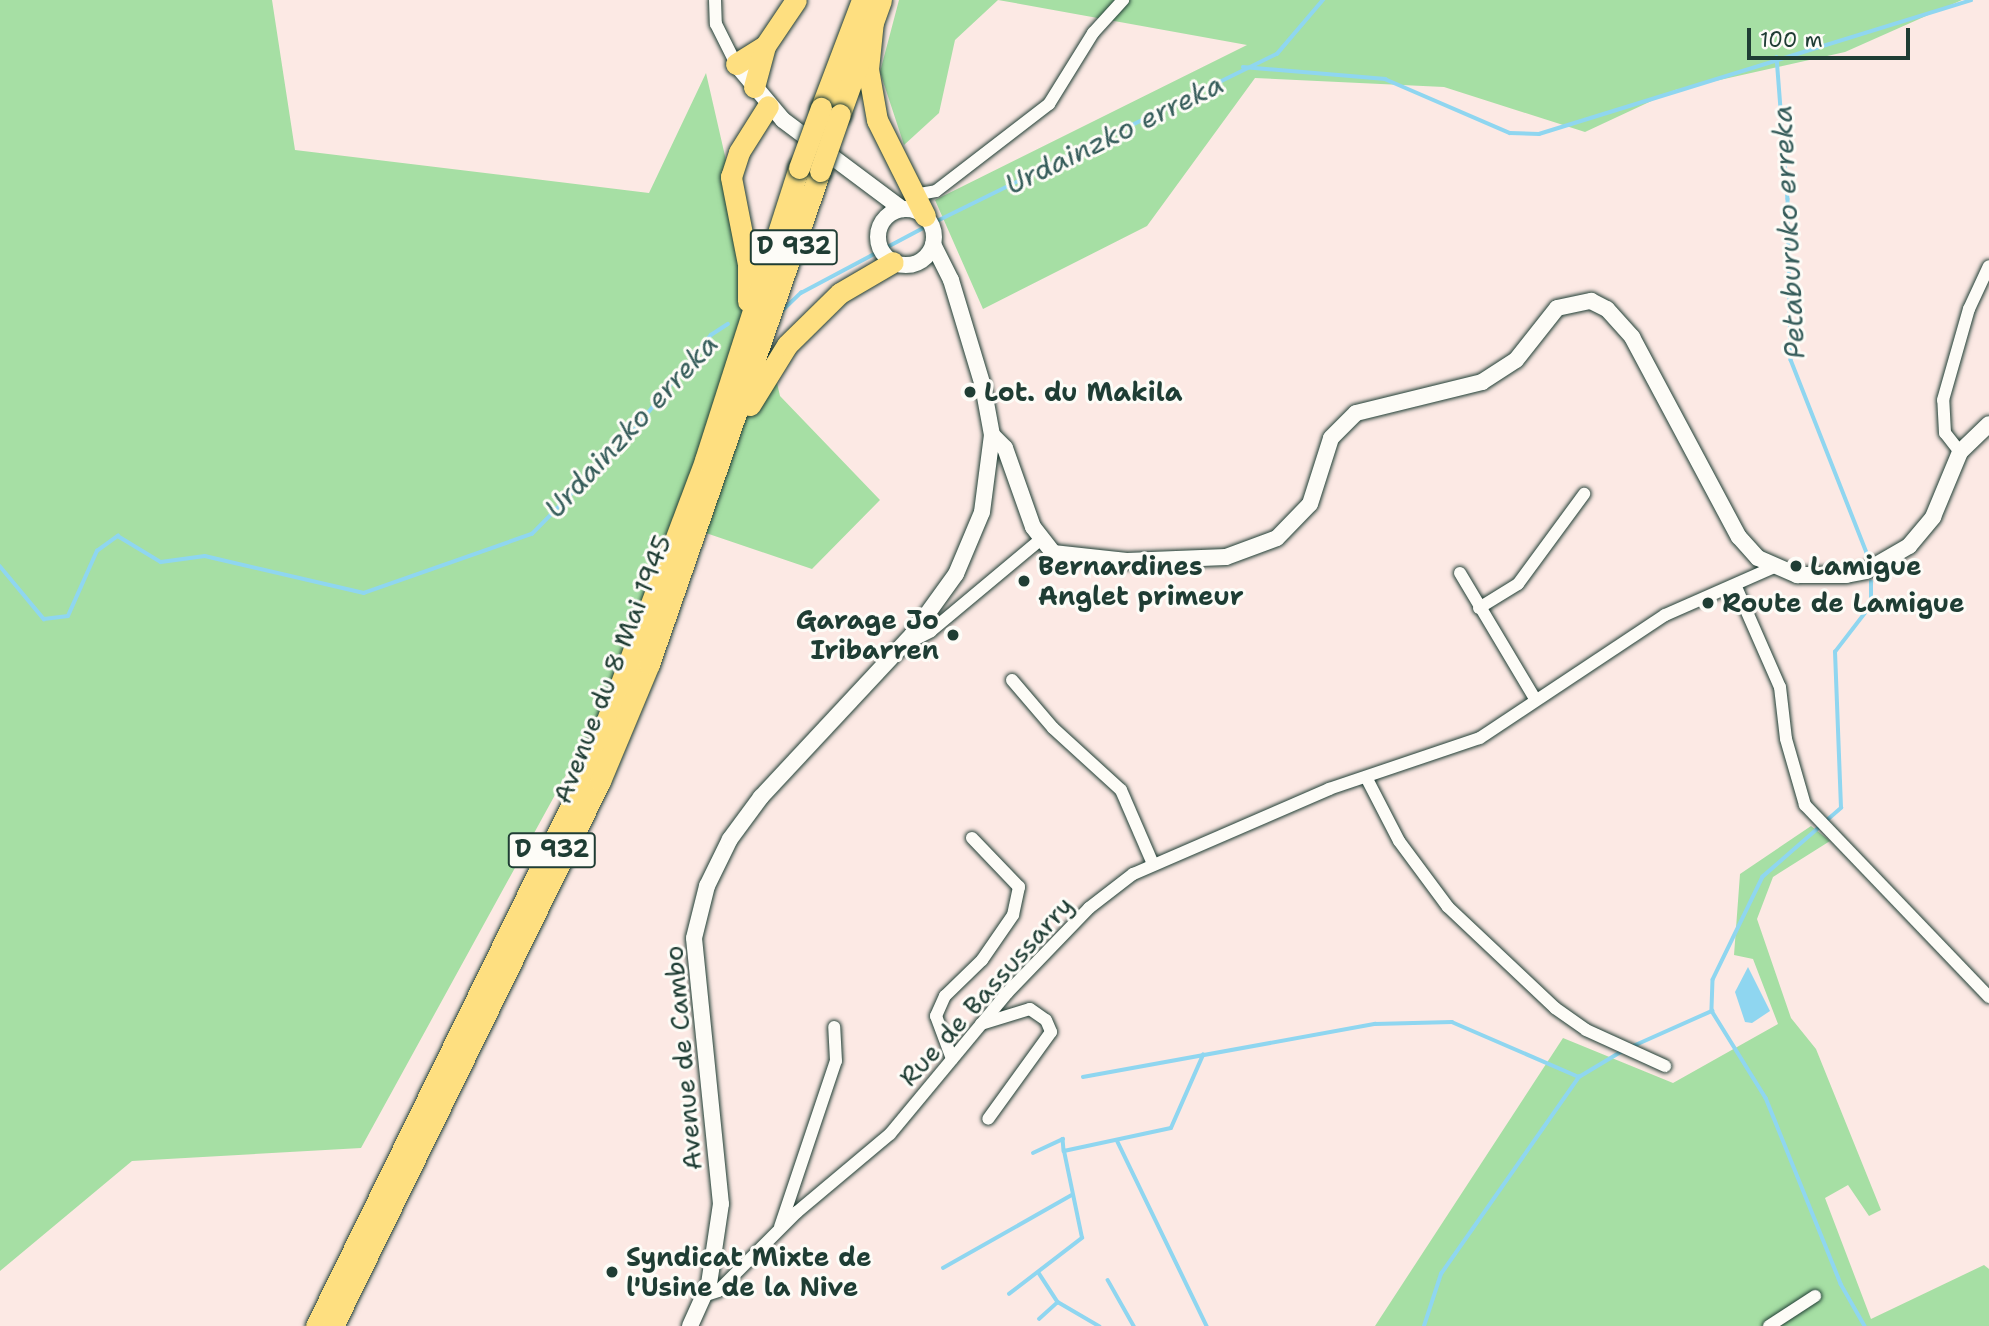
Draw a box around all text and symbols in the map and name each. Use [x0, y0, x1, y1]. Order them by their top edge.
scale bar [1751, 14, 1914, 58]
text: 100 m [1760, 26, 1823, 54]
water label: Urdainzko erreka [999, 67, 1229, 201]
water label: Petaburuko erreka [1765, 104, 1811, 360]
road number: D 932 [748, 226, 840, 268]
water label: Urdainzko erreka [537, 327, 725, 525]
place label: Lot. du Makila [984, 376, 1182, 408]
marker: Lot. du Makila [962, 384, 978, 400]
street label: Avenue du 8 Mai 1945 [546, 530, 678, 808]
place label: Bernardines Anglet primeur [1038, 550, 1244, 612]
place label: Lamigue [1810, 550, 1922, 582]
marker: Lamigue [1788, 558, 1804, 574]
marker: Bernardines Anglet primeur [1016, 573, 1032, 589]
place label: Route de Lamigue [1722, 587, 1965, 619]
marker: Route de Lamigue [1700, 595, 1716, 611]
place label: Garage Jo Iribarren [796, 604, 939, 666]
marker: Garage Jo Iribarren [945, 627, 961, 643]
road number: D 932 [506, 830, 598, 870]
street label: Rue de Bassussarry [893, 890, 1079, 1092]
street label: Avenue de Cambo [658, 944, 708, 1172]
place label: Syndicat Mixte de l'Usine de la Nive [626, 1241, 872, 1302]
marker: Syndicat Mixte de l'Usine de la Nive [604, 1264, 620, 1280]

